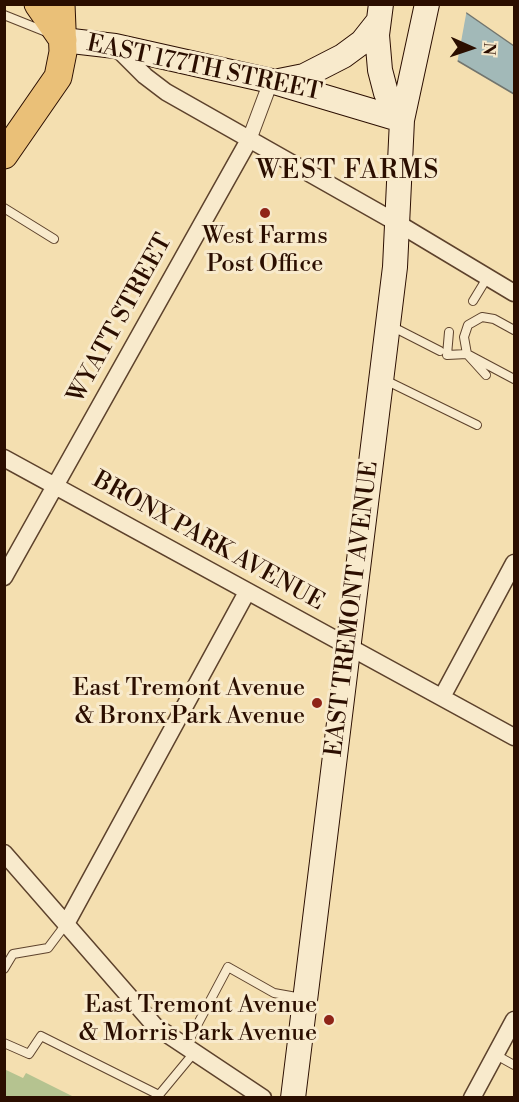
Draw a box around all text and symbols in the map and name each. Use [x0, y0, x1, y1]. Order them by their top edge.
north arrow [441, 18, 501, 78]
street label: EAST 177TH STREET [84, 30, 324, 108]
text: N [479, 42, 499, 56]
district label: WEST FARMS [256, 156, 440, 188]
marker: West Farms Post Office [258, 206, 272, 220]
place label: West Farms Post Office [202, 223, 328, 279]
street label: WYATT STREET [63, 230, 179, 408]
street label: EAST TREMONT AVENUE [321, 460, 385, 758]
street label: BRONX PARK AVENUE [87, 466, 329, 618]
place label: East Tremont Avenue & Bronx Park Avenue [73, 675, 305, 731]
marker: East Tremont Avenue & Bronx Park Avenue [310, 696, 324, 710]
place label: East Tremont Avenue & Morris Park Avenue [79, 992, 317, 1048]
marker: East Tremont Avenue & Morris Park Avenue [322, 1013, 336, 1027]

